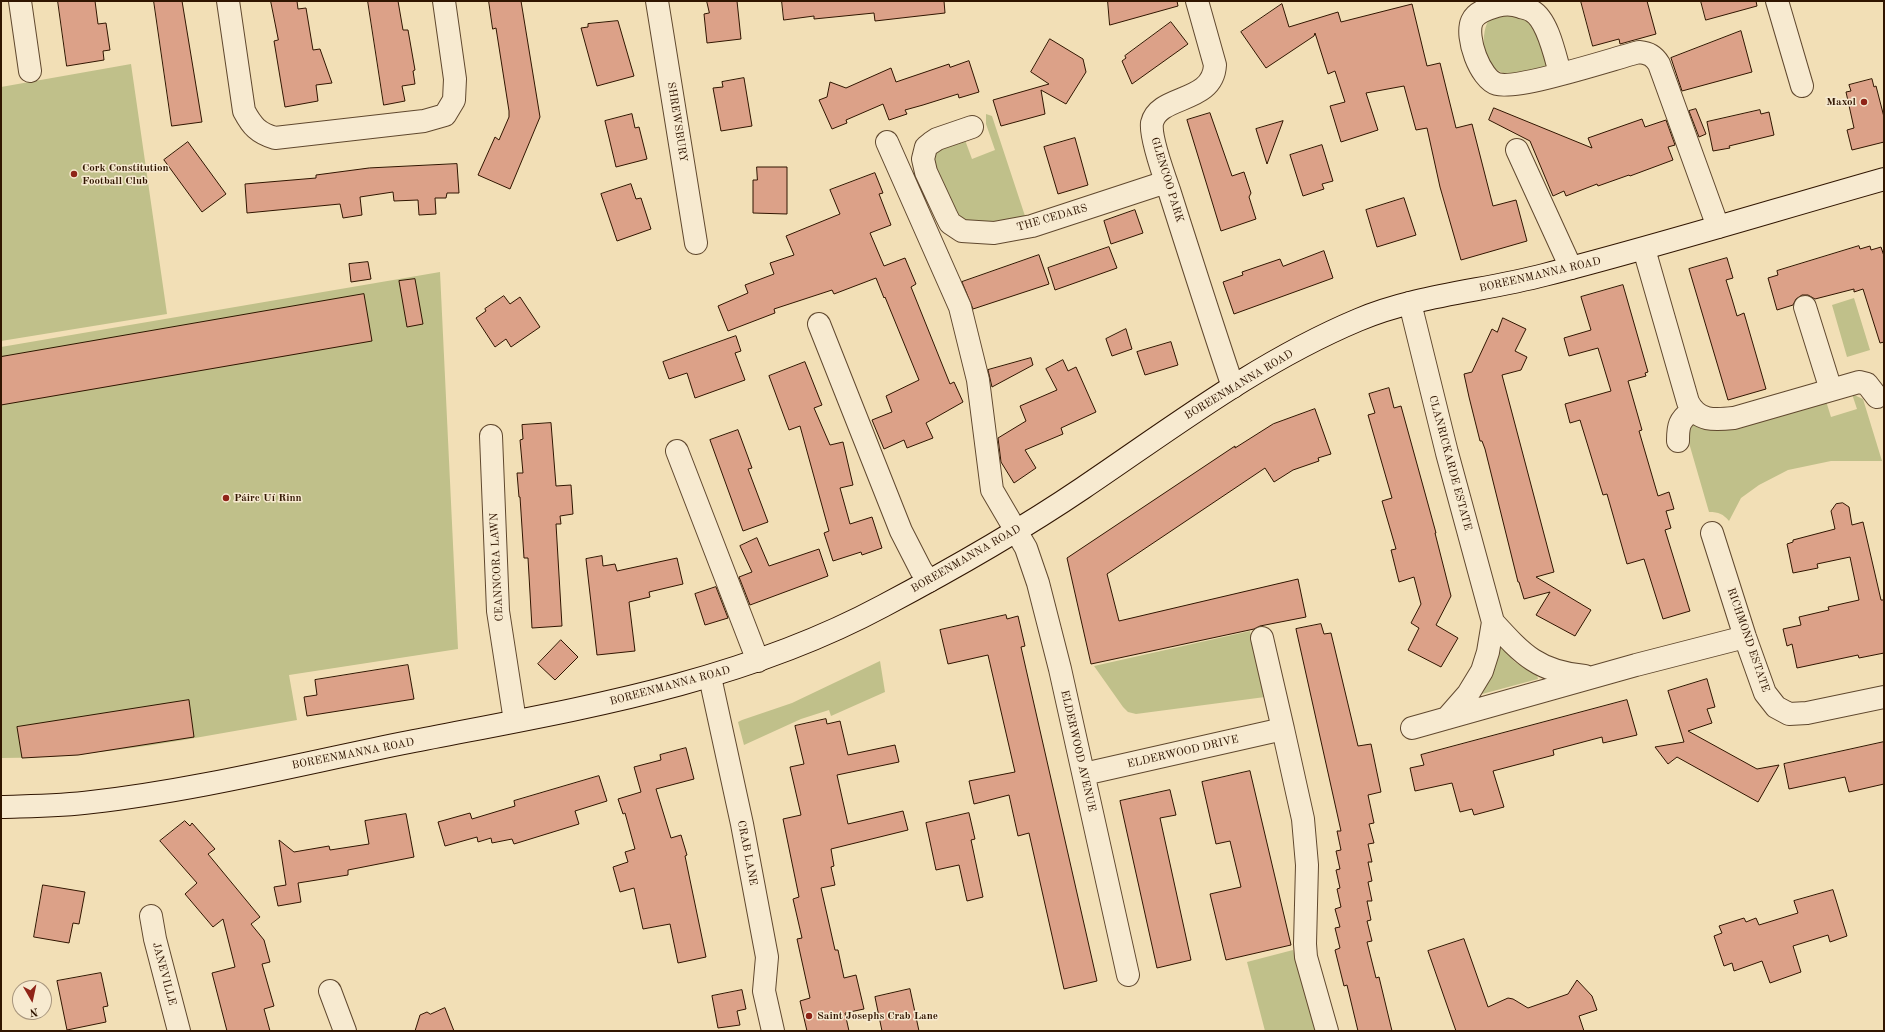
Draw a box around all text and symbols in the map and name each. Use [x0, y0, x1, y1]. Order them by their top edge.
street label: SHREWSBURY [664, 81, 690, 163]
place label: Maxol [1826, 95, 1856, 109]
marker: Maxol [1859, 97, 1869, 107]
street label: GLENCOO PARK [1148, 136, 1186, 224]
place label: Cork Constitution Football Club [82, 161, 169, 187]
marker: Cork Constitution Football Club [69, 169, 79, 179]
street label: THE CEDARS [1015, 202, 1089, 234]
street label: BOREENMANNA ROAD [1478, 255, 1602, 295]
street label: BOREENMANNA ROAD [1182, 347, 1296, 423]
street label: CLANRICKARDE ESTATE [1426, 394, 1474, 532]
place label: Páirc Uí Rinn [234, 491, 302, 505]
marker: Páirc Uí Rinn [221, 493, 231, 503]
street label: CEANNCORA LAWN [488, 512, 506, 622]
street label: BOREENMANNA ROAD [909, 522, 1023, 596]
street label: RICHMOND ESTATE [1724, 586, 1772, 694]
street label: BOREENMANNA ROAD [608, 664, 732, 708]
street label: ELDERWOOD AVENUE [1058, 689, 1098, 813]
street label: ELDERWOOD DRIVE [1126, 733, 1240, 771]
street label: BOREENMANNA ROAD [291, 736, 415, 772]
street label: CRAB LANE [734, 819, 760, 887]
street label: JANEVILLE [149, 941, 179, 1007]
north arrow [12, 980, 52, 1020]
text: N [29, 1005, 39, 1017]
place label: Saint Josephs Crab Lane [817, 1009, 938, 1023]
marker: Saint Josephs Crab Lane [804, 1011, 814, 1021]

